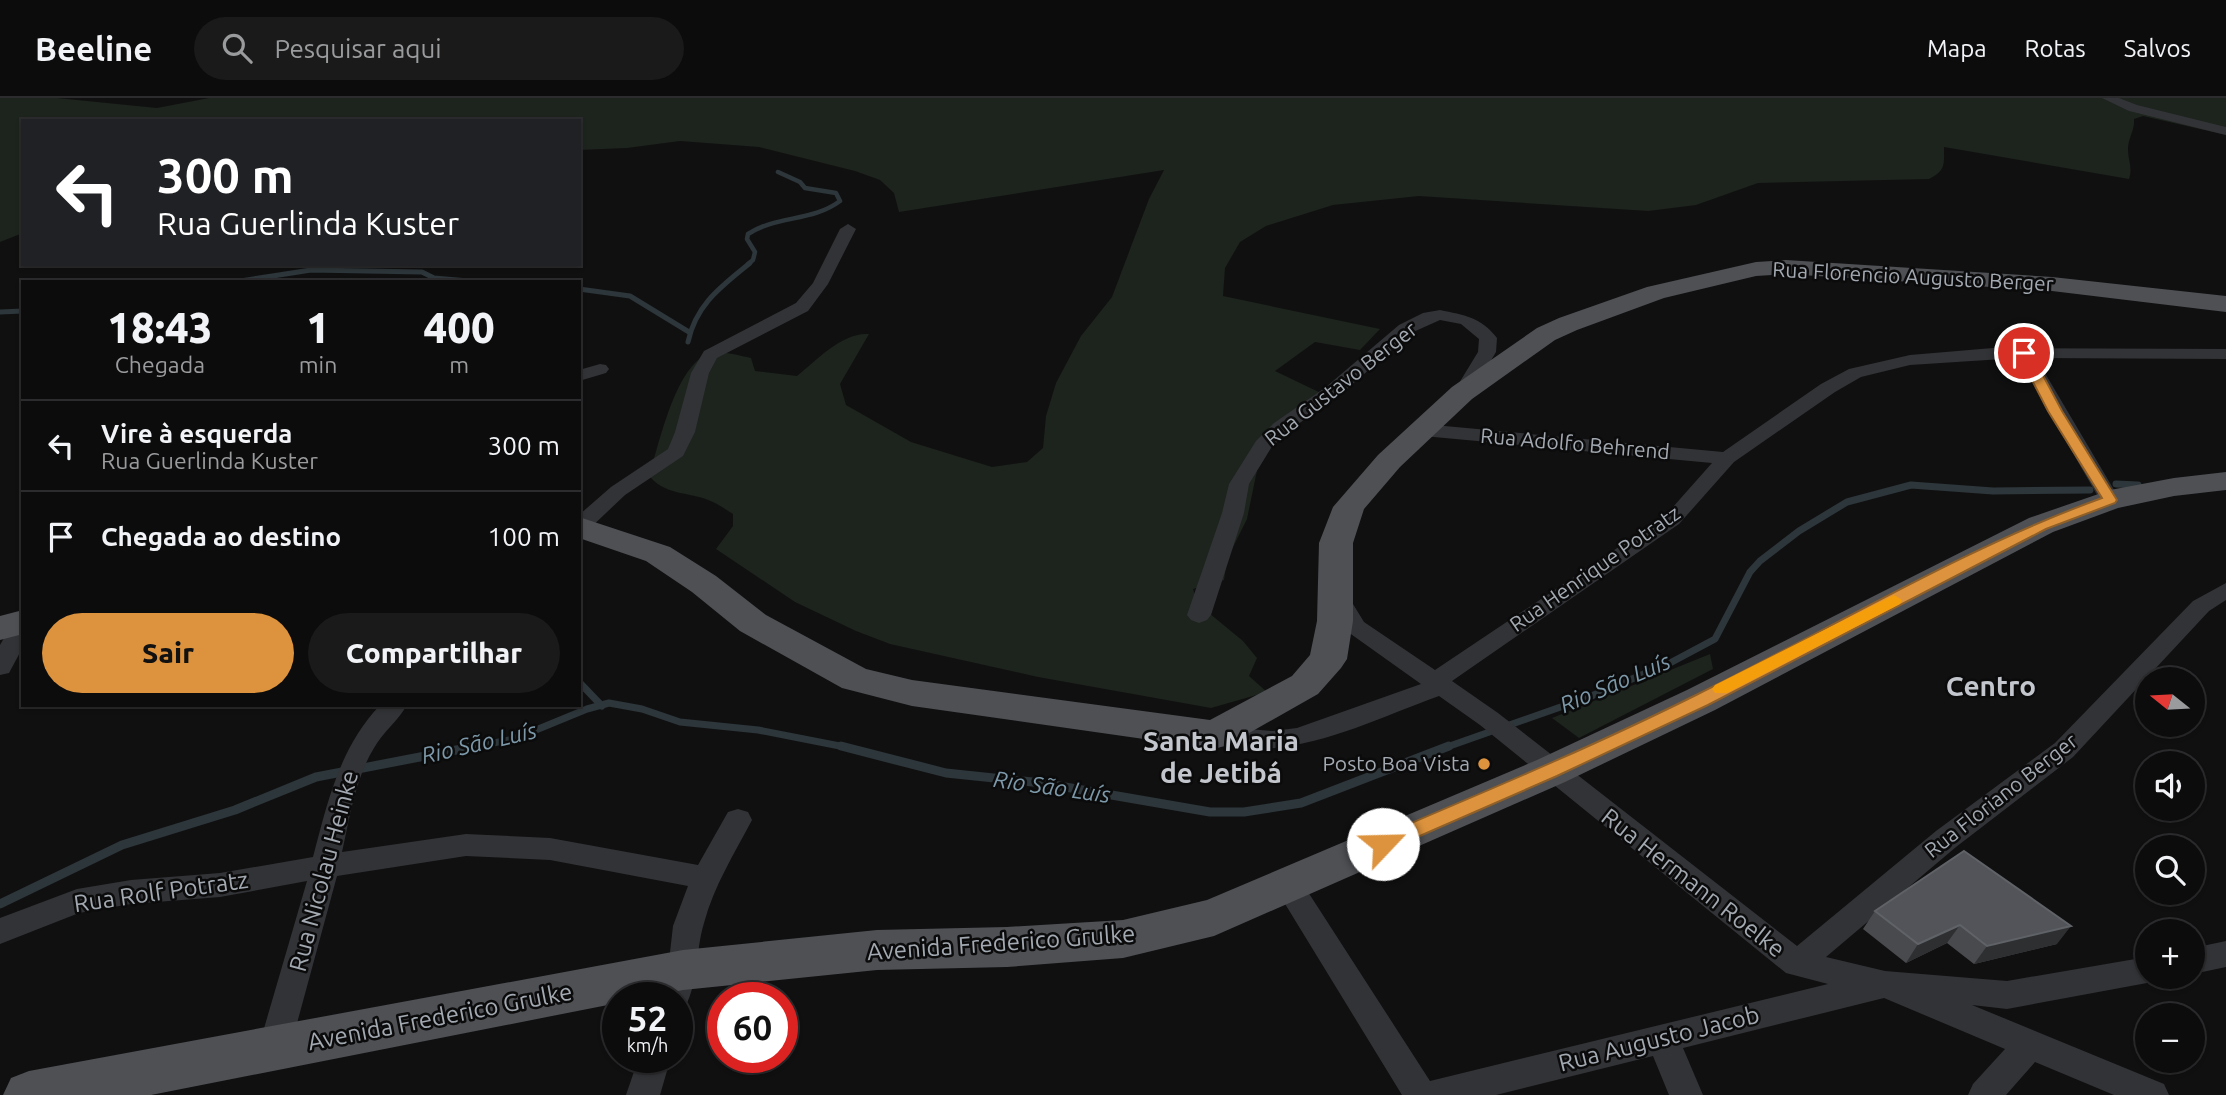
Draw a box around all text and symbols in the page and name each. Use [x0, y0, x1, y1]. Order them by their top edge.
search box [194, 17, 684, 80]
icon: search [218, 29, 256, 67]
text: Beeline [35, 30, 152, 67]
text: Pesquisar aqui [274, 34, 442, 63]
text: Mapa [1927, 35, 1987, 62]
text: Rotas [2025, 35, 2086, 62]
text: Salvos [2124, 35, 2191, 62]
icon: left [42, 147, 133, 238]
text: 300 m [157, 147, 294, 202]
text: Rua Guerlinda Kuster [157, 205, 459, 241]
street label: Rua Florencio Augusto Berger [1772, 257, 2054, 295]
text: 18:43 [107, 304, 212, 351]
text: 1 [306, 304, 330, 351]
text: 400 [424, 304, 495, 351]
street label: Rua Gustavo Berger [1260, 316, 1421, 450]
pin [1994, 323, 2054, 383]
icon: arrive [2005, 334, 2043, 372]
text: Chegada [115, 352, 205, 377]
text: min [299, 352, 337, 377]
text: m [449, 352, 469, 377]
text: Vire à esquerda [101, 419, 292, 448]
street label: Rua Adolfo Behrend [1479, 423, 1671, 463]
icon: left [42, 427, 80, 465]
text: 300 m [488, 431, 560, 460]
text: Rua Guerlinda Kuster [101, 448, 318, 473]
street label: Rua Henrique Potratz [1505, 500, 1684, 636]
icon: arrive [42, 518, 80, 556]
text: Chegada ao destino [101, 522, 341, 551]
text: 100 m [488, 522, 560, 551]
button: Sair [42, 613, 294, 693]
button: Compartilhar [308, 613, 560, 693]
water label: Rio São Luís [1556, 648, 1674, 717]
north arrow [2135, 667, 2205, 737]
map controls [2135, 667, 2205, 1073]
district label: Centro [1946, 670, 2036, 701]
water label: Rio São Luís [419, 717, 539, 768]
district label: Santa Maria de Jetibá [1143, 725, 1299, 788]
street label: Rua Floriano Berger [1919, 728, 2081, 862]
place label: Posto Boa Vista [1323, 751, 1470, 775]
button: sound [2135, 751, 2205, 821]
marker: Posto Boa Vista [1476, 756, 1492, 772]
water label: Rio São Luís [992, 766, 1113, 807]
street label: Rua Nicolau Heinke [284, 767, 363, 974]
street label: Rua Hermann Roelke [1596, 803, 1790, 962]
position arrow [1346, 807, 1420, 881]
button: search [2135, 835, 2205, 905]
street label: Rua Rolf Potratz [72, 866, 250, 917]
button: + [2135, 919, 2205, 989]
street label: Avenida Frederico Grulke [866, 920, 1136, 965]
street label: Avenida Frederico Grulke [305, 978, 574, 1055]
speed limit sign: 60 [707, 982, 798, 1073]
text: 52 [628, 998, 667, 1038]
street label: Rua Augusto Jacob [1556, 1001, 1762, 1077]
button: − [2135, 1003, 2205, 1073]
text: km/h [627, 1035, 668, 1055]

